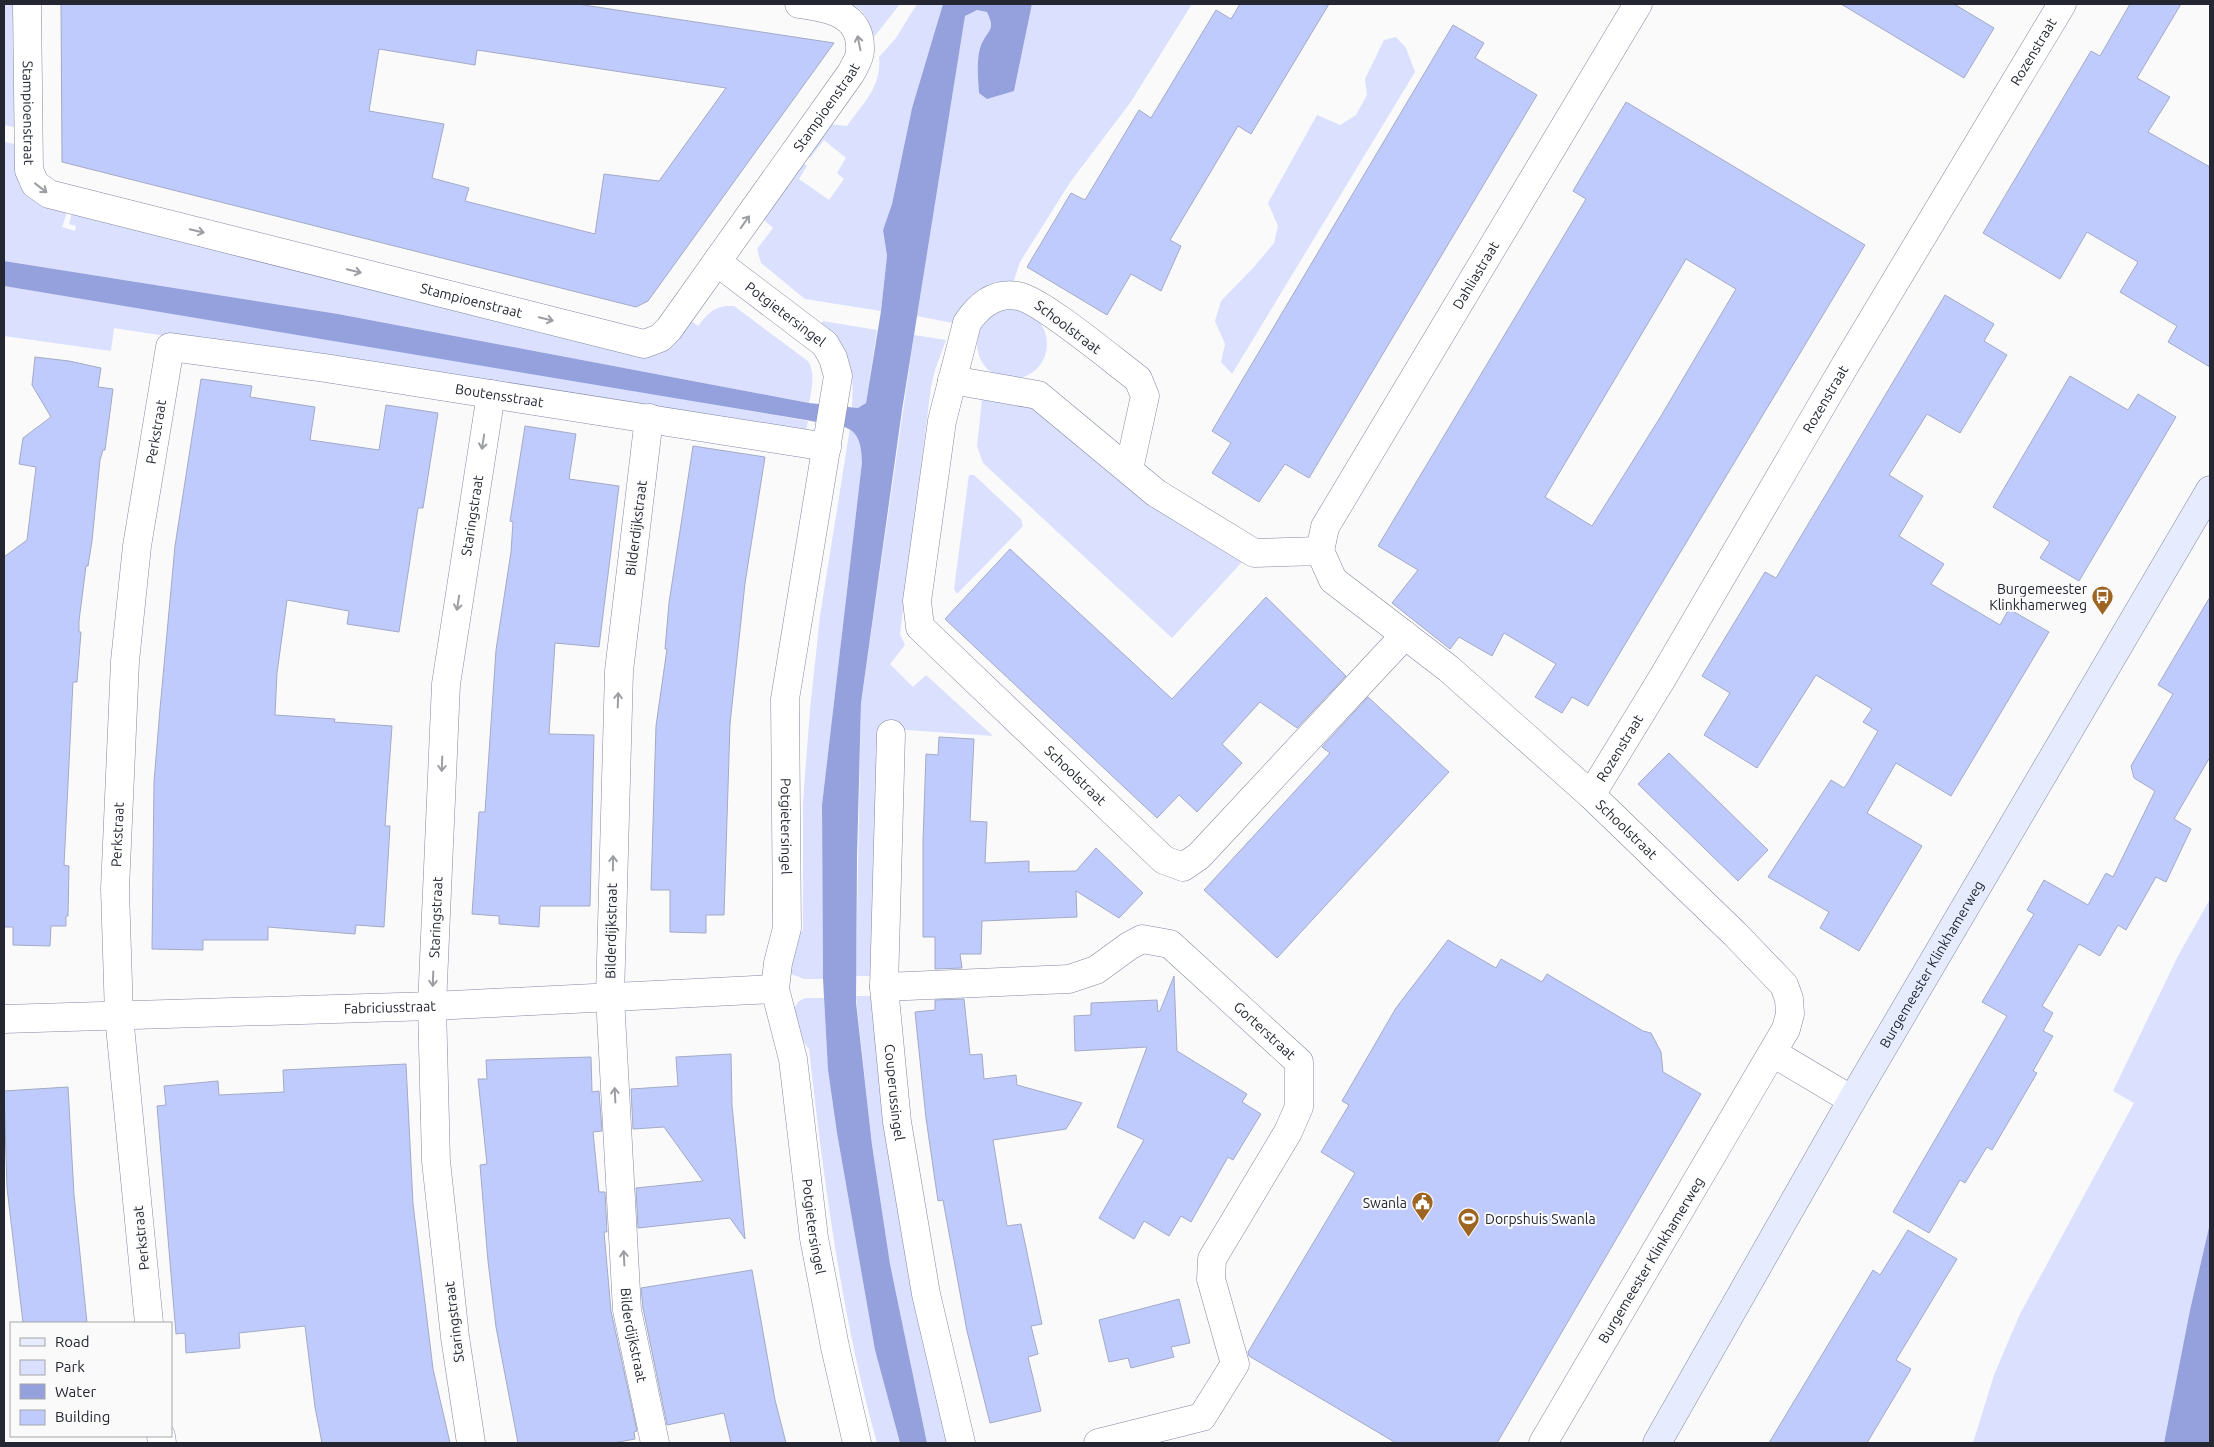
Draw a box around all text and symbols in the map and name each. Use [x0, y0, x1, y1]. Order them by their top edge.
street label: Rozenstraat [2007, 15, 2060, 88]
one-way arrow [853, 36, 863, 52]
street label: Stampioenstraat [790, 60, 863, 154]
street label: Stampioenstraat [20, 61, 37, 166]
one-way arrow [34, 183, 48, 193]
one-way arrow [740, 215, 750, 229]
one-way arrow [188, 227, 204, 236]
street label: Dahliastraat [1449, 238, 1502, 312]
one-way arrow [346, 266, 362, 276]
street label: Potgietersingel [742, 278, 829, 350]
street label: Stampioenstraat [419, 280, 524, 321]
street label: Schoolstraat [1032, 297, 1105, 357]
one-way arrow [537, 315, 553, 324]
street label: Rozenstraat [1799, 362, 1852, 436]
street label: Boutensstraat [454, 381, 545, 410]
street label: Perkstraat [143, 398, 169, 465]
one-way arrow [478, 434, 488, 450]
street label: Staringstraat [458, 474, 486, 557]
street label: Bilderdijkstraat [622, 479, 650, 577]
place label: Burgemeester Klinkhamerweg [1989, 581, 2088, 613]
bus stop icon: Burgemeester Klinkhamerweg [2091, 585, 2115, 616]
one-way arrow [453, 594, 463, 610]
one-way arrow [613, 693, 622, 709]
street label: Rozenstraat [1593, 711, 1646, 785]
street label: Schoolstraat [1041, 742, 1110, 809]
one-way arrow [438, 756, 447, 772]
street label: Potgietersingel [778, 778, 795, 875]
street label: Schoolstraat [1593, 796, 1661, 863]
street label: Perkstraat [108, 801, 127, 867]
one-way arrow [608, 855, 617, 871]
street label: Staringstraat [426, 876, 446, 958]
street label: Burgemeester Klinkhamerweg [1876, 878, 1987, 1051]
street label: Bilderdijkstraat [602, 882, 620, 979]
one-way arrow [429, 971, 438, 987]
street label: Fabriciusstraat [344, 998, 437, 1017]
street label: Gorterstraat [1230, 998, 1299, 1063]
street label: Couperussingel [882, 1043, 908, 1142]
one-way arrow [611, 1088, 620, 1104]
street label: Burgemeester Klinkhamerweg [1595, 1174, 1707, 1346]
street label: Potgietersingel [799, 1178, 829, 1276]
public building icon: Swanla [1411, 1191, 1435, 1222]
place label: Swanla [1363, 1195, 1407, 1211]
street label: Perkstraat [130, 1204, 152, 1271]
sports icon: Dorpshuis Swanla [1457, 1207, 1481, 1238]
place label: Dorpshuis Swanla [1485, 1211, 1596, 1227]
one-way arrow [620, 1250, 629, 1266]
street label: Staringstraat [441, 1280, 467, 1363]
street label: Bilderdijkstraat [618, 1287, 650, 1384]
legend [10, 1322, 172, 1437]
text: Road [55, 1333, 90, 1350]
text: Park [55, 1358, 85, 1375]
text: Water [55, 1383, 96, 1400]
text: Building [55, 1408, 110, 1425]

